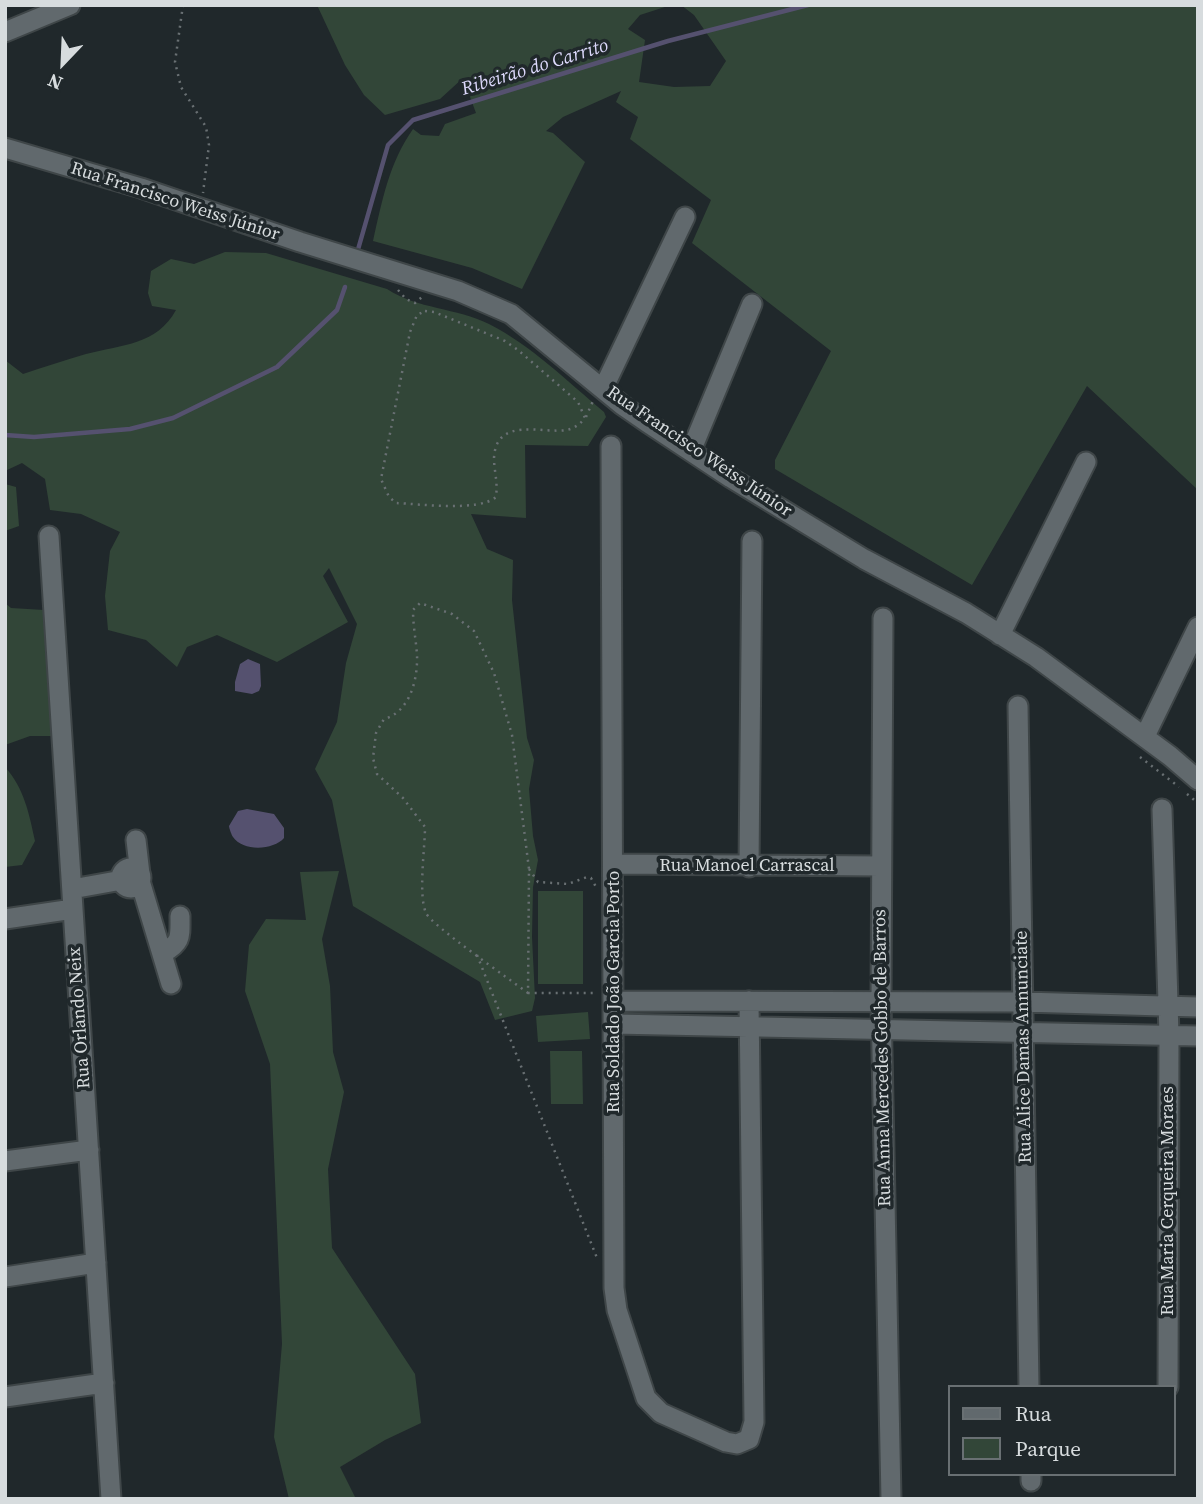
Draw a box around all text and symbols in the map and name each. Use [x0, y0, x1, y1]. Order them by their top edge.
north arrow [28, 28, 98, 98]
water label: Ribeirão do Carrito [459, 35, 611, 101]
text: N [43, 68, 66, 97]
street label: Rua Francisco Weiss Júnior [68, 158, 282, 246]
street label: Rua Francisco Weiss Júnior [602, 382, 796, 522]
street label: Rua Manoel Carrascal [659, 855, 835, 877]
street label: Rua Soldado João Garcia Porto [603, 871, 625, 1113]
street label: Rua Anna Mercedes Gobbo de Barros [870, 909, 896, 1207]
street label: Rua Alice Damas Annunciate [1011, 930, 1037, 1164]
street label: Rua Orlando Neix [64, 946, 96, 1090]
street label: Rua Maria Cerqueira Moraes [1157, 1086, 1179, 1316]
legend [948, 1385, 1175, 1476]
text: Rua [1015, 1399, 1051, 1428]
text: Parque [1015, 1434, 1081, 1463]

